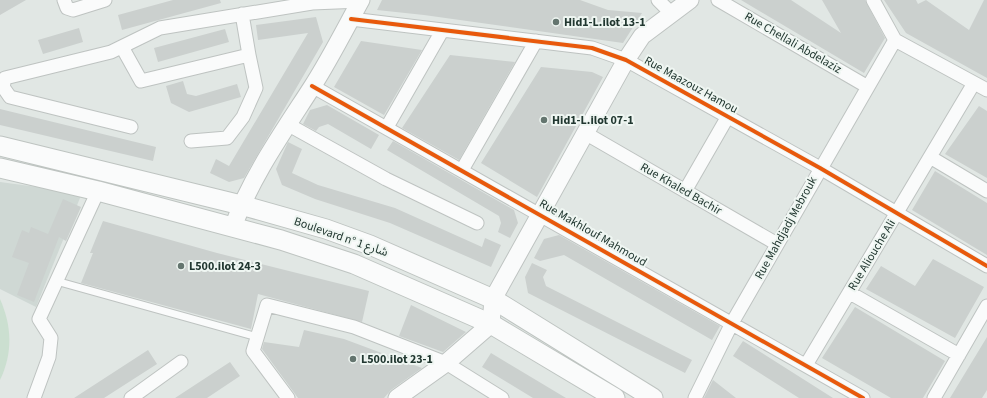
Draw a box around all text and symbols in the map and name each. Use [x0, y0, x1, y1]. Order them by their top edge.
street label: Rue Chellali Abdelaziz [741, 8, 845, 78]
place label: Hid1-L.ilot 13-1 [564, 14, 646, 31]
marker: Hid1-L.ilot 13-1 [551, 17, 561, 27]
street label: Rue Maazouz Hamou [641, 52, 741, 118]
place label: Hid1-L.ilot 07-1 [552, 112, 634, 129]
marker: Hid1-L.ilot 07-1 [539, 115, 549, 125]
street label: Rue Khaled Bachir [637, 159, 726, 220]
street label: Rue Mahdjadj Mebrouk [751, 174, 821, 282]
street label: Rue Makhlouf Mahmoud [536, 195, 650, 271]
street label: Boulevard n° شارع 1 [292, 213, 390, 261]
street label: Rue Aliouche Ali [844, 216, 900, 294]
place label: L500.ilot 24-3 [189, 258, 261, 275]
marker: L500.ilot 24-3 [176, 261, 186, 271]
place label: L500.ilot 23-1 [361, 351, 433, 368]
marker: L500.ilot 23-1 [348, 354, 358, 364]

